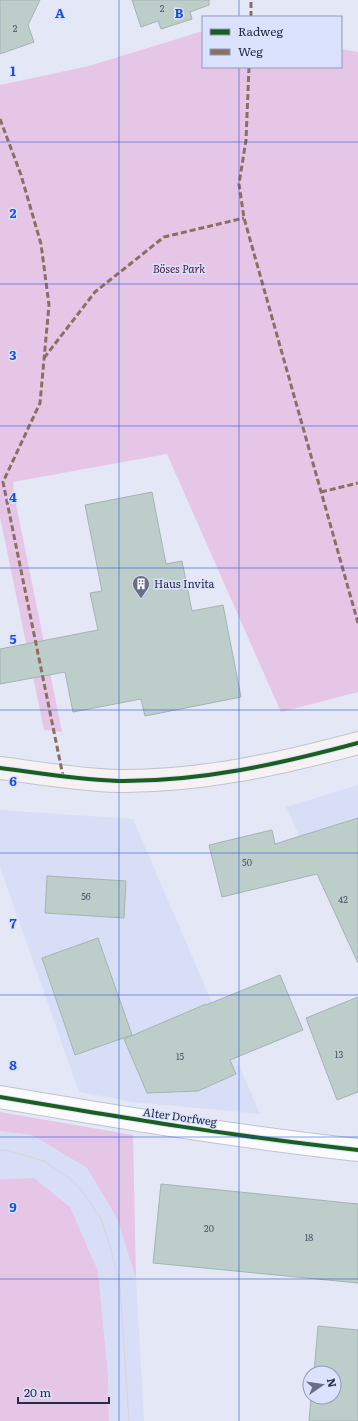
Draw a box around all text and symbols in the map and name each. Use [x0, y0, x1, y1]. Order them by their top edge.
house number: 2 [160, 1, 165, 15]
text: A [55, 3, 65, 22]
text: B [175, 3, 184, 22]
legend [202, 16, 342, 68]
house number: 2 [13, 21, 18, 35]
text: Radweg [238, 22, 283, 40]
text: Weg [238, 42, 263, 60]
text: 1 [10, 61, 16, 80]
text: 2 [10, 203, 17, 222]
park label: Böses Park [153, 260, 205, 276]
text: 3 [9, 345, 17, 364]
text: 4 [9, 487, 17, 506]
building icon: Haus Invita [131, 574, 151, 599]
place label: Haus Invita [154, 575, 215, 591]
text: 5 [9, 629, 17, 648]
text: 6 [9, 771, 17, 790]
house number: 50 [242, 855, 252, 869]
house number: 56 [81, 889, 91, 903]
house number: 42 [338, 892, 348, 906]
text: 7 [9, 913, 17, 932]
house number: 13 [335, 1047, 343, 1061]
house number: 15 [176, 1049, 185, 1063]
text: 8 [9, 1055, 17, 1074]
street label: Alter Dorfweg [142, 1103, 219, 1129]
text: 9 [9, 1197, 17, 1216]
house number: 20 [204, 1221, 214, 1235]
house number: 18 [305, 1230, 313, 1244]
north arrow [302, 1365, 342, 1405]
text: N [324, 1376, 342, 1389]
scale bar [18, 1379, 109, 1405]
text: 20 m [24, 1383, 51, 1401]

